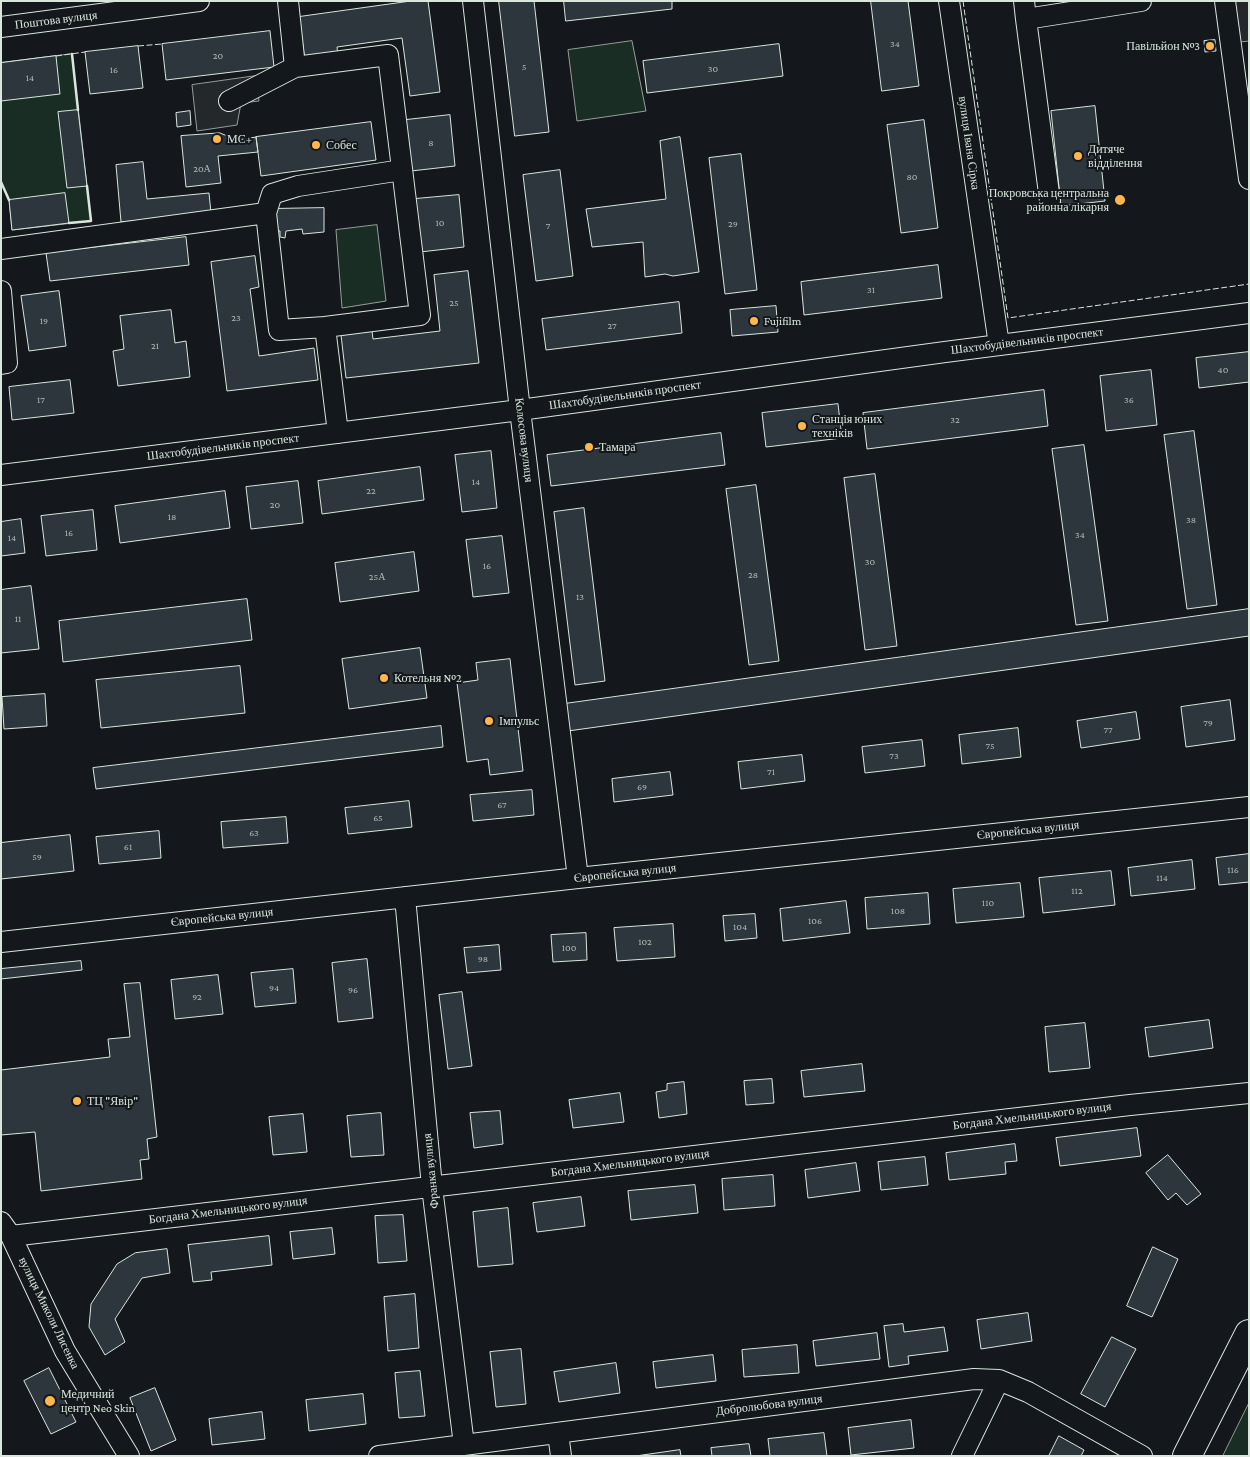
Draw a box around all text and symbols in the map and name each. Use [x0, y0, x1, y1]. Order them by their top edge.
street label: Поштова вулиця [14, 8, 98, 32]
house number: 34 [890, 38, 900, 50]
place label: Павільйон №3 [1126, 39, 1200, 53]
marker: Павільйон №3 [1204, 40, 1216, 52]
house number: 20 [213, 50, 223, 62]
house number: 5 [522, 61, 526, 73]
house number: 30 [708, 63, 718, 75]
house number: 16 [110, 64, 118, 76]
house number: 14 [26, 72, 34, 84]
street label: вулиця Івана Сірка [955, 95, 983, 191]
place label: МС+ [227, 132, 252, 146]
marker: МС+ [211, 133, 223, 145]
house number: 8 [428, 137, 434, 149]
place label: Собес [326, 138, 357, 152]
marker: Собес [310, 139, 322, 151]
place label: Дитяче відділення [1088, 142, 1142, 170]
marker: Дитяче відділення [1072, 150, 1084, 162]
house number: 20А [193, 163, 211, 175]
house number: 80 [906, 171, 918, 183]
place label: Покровська центральна районна лікарня [989, 186, 1109, 214]
marker: Покровська центральна районна лікарня [1113, 193, 1127, 207]
house number: 10 [436, 217, 444, 229]
house number: 29 [728, 218, 738, 230]
house number: 7 [546, 220, 550, 232]
house number: 31 [867, 284, 875, 296]
house number: 25 [449, 297, 459, 309]
house number: 23 [231, 312, 241, 324]
place label: Fujifilm [764, 314, 801, 328]
house number: 19 [40, 315, 48, 327]
marker: Fujifilm [748, 315, 760, 327]
house number: 27 [607, 320, 617, 332]
street label: Шахтобудівельників проспект [950, 324, 1104, 358]
house number: 21 [151, 340, 159, 352]
house number: 40 [1218, 364, 1228, 376]
street label: Шахтобудівельників проспект [548, 377, 702, 413]
house number: 17 [37, 394, 45, 406]
house number: 36 [1124, 394, 1134, 406]
street label: Колосова вулиця [512, 397, 536, 483]
place label: Станція юних техніків [812, 412, 882, 440]
house number: 32 [950, 414, 960, 426]
marker: Станція юних техніків [796, 420, 808, 432]
street label: Шахтобудівельників проспект [146, 430, 300, 464]
place label: Тамара [599, 440, 636, 454]
marker: Тамара [583, 441, 595, 453]
house number: 14 [472, 476, 480, 488]
house number: 22 [366, 485, 376, 497]
house number: 20 [270, 499, 280, 511]
house number: 18 [168, 511, 176, 523]
house number: 38 [1186, 514, 1196, 526]
house number: 16 [65, 527, 73, 539]
house number: 34 [1075, 529, 1085, 541]
house number: 14 [8, 532, 16, 544]
house number: 30 [865, 556, 875, 568]
house number: 16 [483, 560, 491, 572]
house number: 28 [748, 569, 758, 581]
house number: 25А [369, 571, 385, 583]
house number: 13 [576, 591, 584, 603]
house number: 11 [15, 613, 21, 625]
place label: Котельня №2 [394, 671, 462, 685]
marker: Котельня №2 [378, 672, 390, 684]
place label: Імпульс [499, 714, 539, 728]
marker: Імпульс [483, 715, 495, 727]
house number: 79 [1203, 717, 1213, 729]
house number: 77 [1103, 724, 1113, 736]
house number: 75 [985, 740, 995, 752]
house number: 73 [889, 750, 899, 762]
house number: 71 [767, 766, 775, 778]
house number: 69 [637, 781, 647, 793]
house number: 67 [497, 799, 507, 811]
house number: 65 [373, 812, 383, 824]
street label: Європейська вулиця [976, 817, 1080, 843]
house number: 63 [249, 827, 259, 839]
house number: 61 [124, 841, 132, 853]
house number: 59 [32, 851, 42, 863]
street label: Європейська вулиця [573, 860, 677, 886]
house number: 116 [1227, 864, 1239, 876]
house number: 114 [1156, 872, 1168, 884]
house number: 112 [1071, 885, 1083, 897]
house number: 110 [982, 897, 994, 909]
street label: Європейська вулиця [170, 904, 274, 930]
house number: 108 [891, 905, 905, 917]
house number: 106 [808, 915, 822, 927]
house number: 104 [733, 921, 747, 933]
house number: 102 [638, 936, 652, 948]
house number: 100 [562, 942, 576, 954]
house number: 98 [478, 953, 488, 965]
house number: 94 [269, 982, 279, 994]
house number: 96 [348, 984, 358, 996]
house number: 92 [192, 991, 202, 1003]
place label: ТЦ "Явір" [87, 1094, 138, 1108]
marker: ТЦ "Явір" [71, 1095, 83, 1107]
street label: Богдана Хмельницького вулиця [952, 1099, 1112, 1133]
street label: Франка вулиця [420, 1133, 442, 1209]
street label: Богдана Хмельницького вулиця [550, 1146, 710, 1180]
street label: Богдана Хмельницького вулиця [148, 1193, 308, 1227]
street label: вулиця Миколи Лисенка [16, 1255, 82, 1371]
place label: Медичний центр Neo Skin [61, 1387, 135, 1415]
street label: Добролюбова вулиця [715, 1391, 823, 1419]
marker: Медичний центр Neo Skin [43, 1394, 57, 1408]

